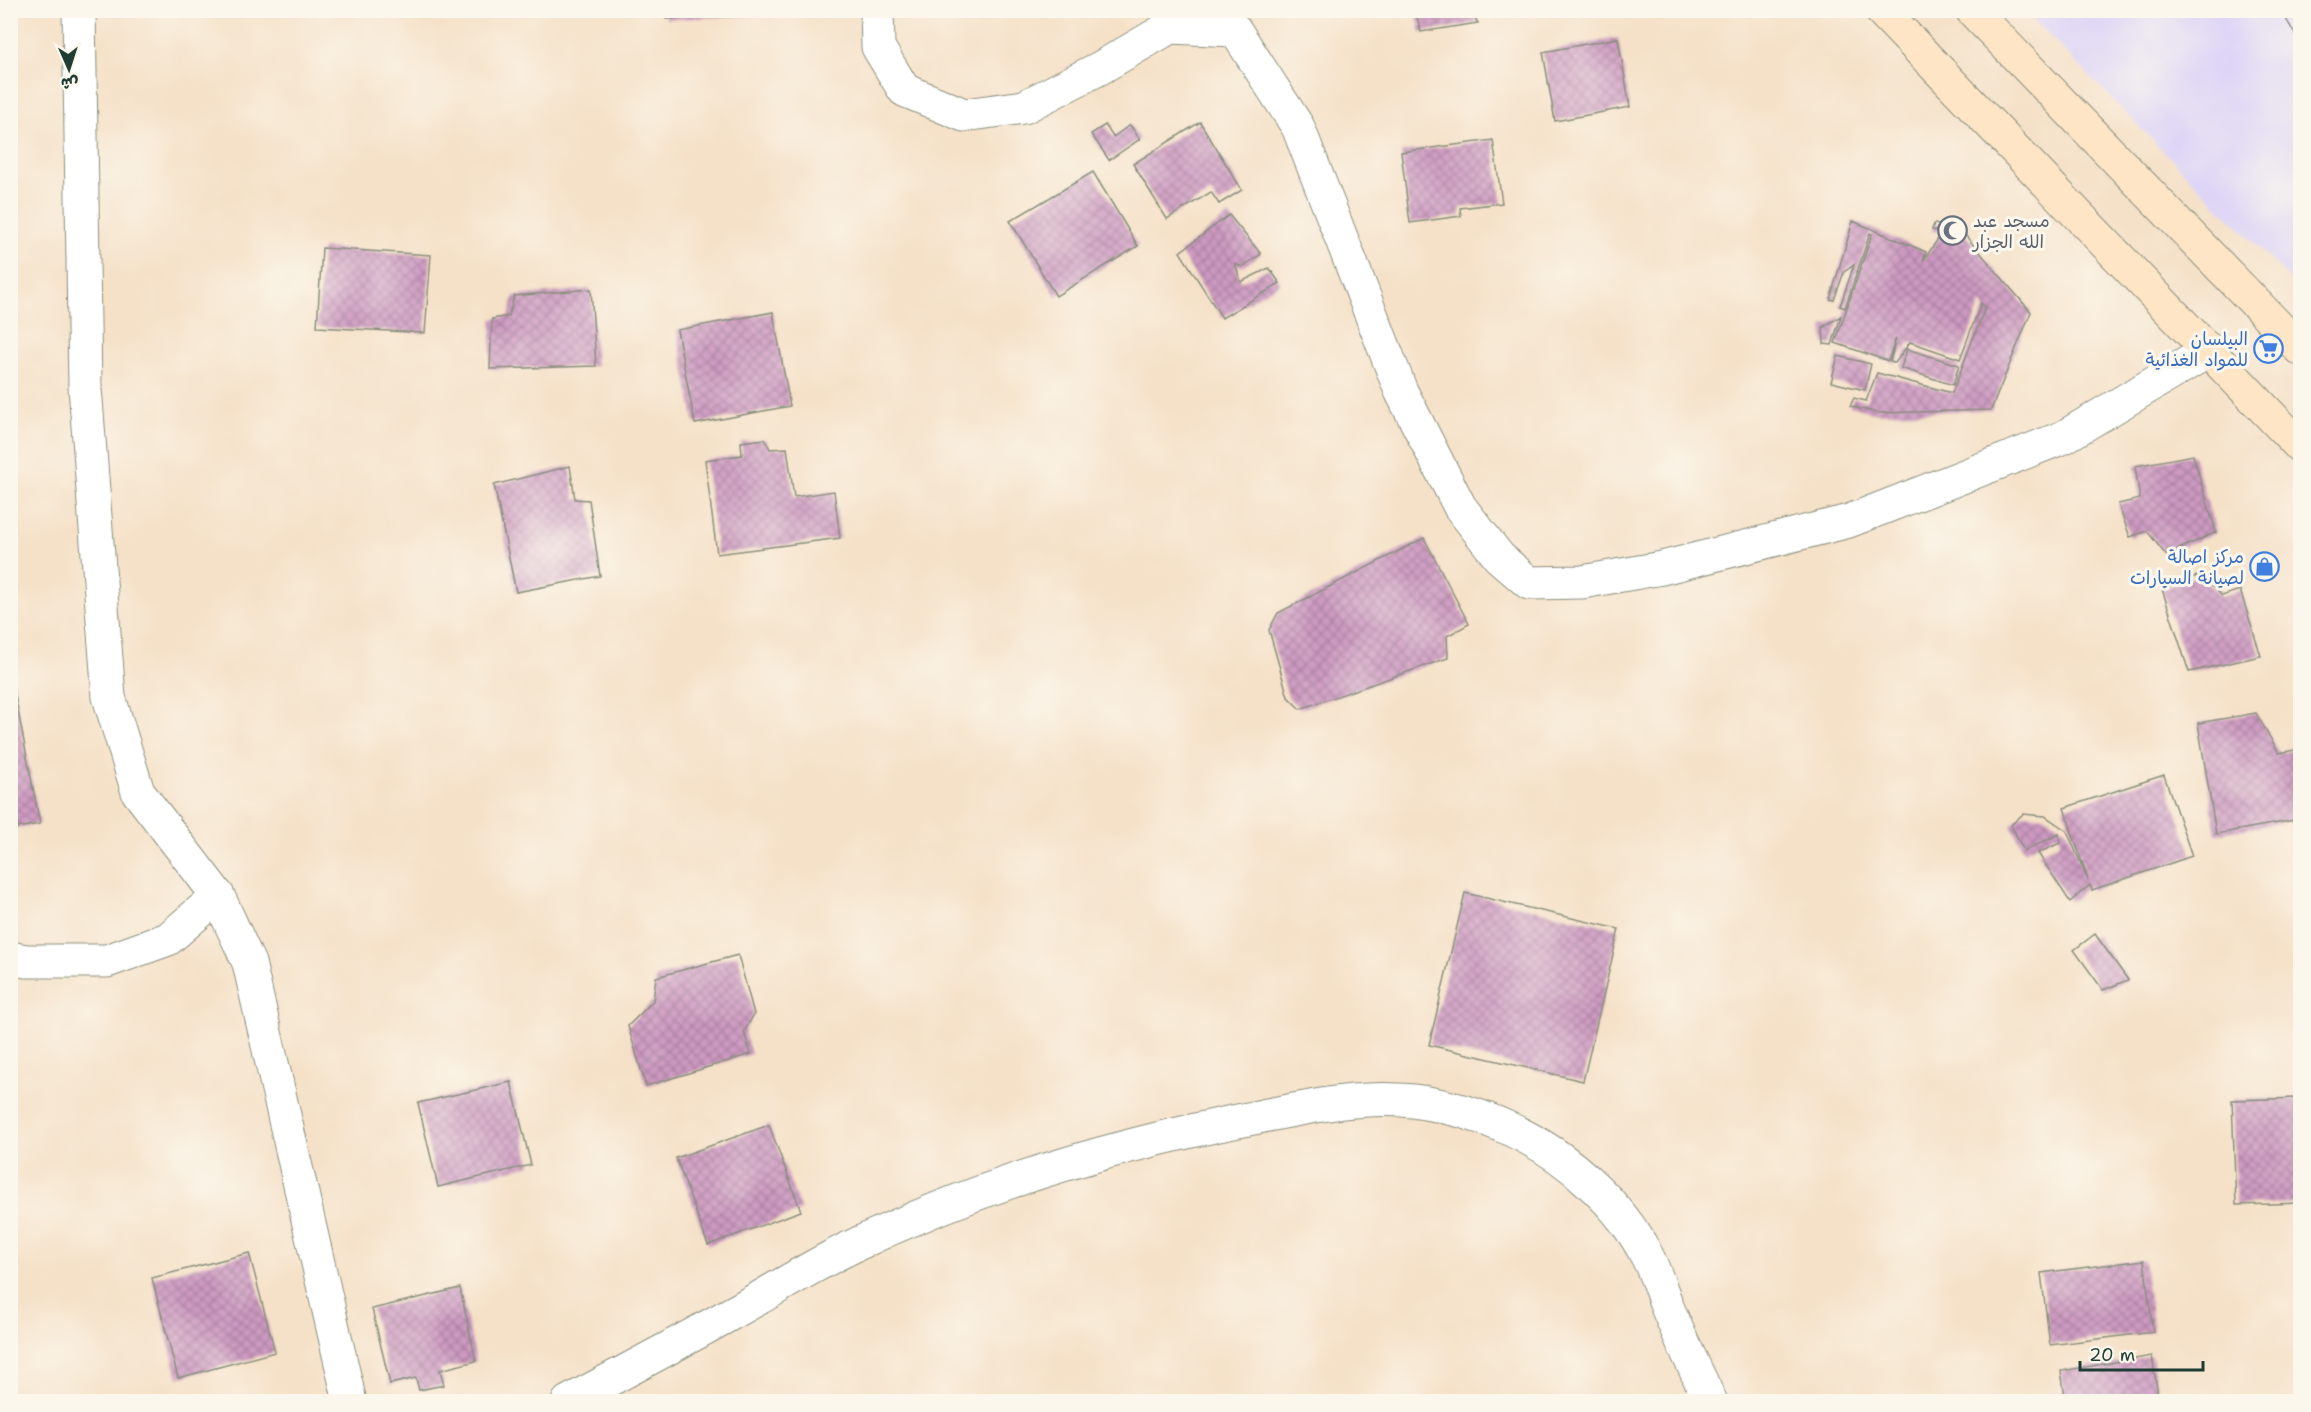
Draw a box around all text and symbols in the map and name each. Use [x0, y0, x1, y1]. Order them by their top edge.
north arrow [39, 39, 99, 99]
text: ش [60, 73, 79, 94]
place label: مسجد عبد الله الجزار [1971, 209, 2050, 254]
mosque icon: مسجد عبد الله الجزار [1936, 215, 1968, 247]
place label: البيلسان للمواد الغذائية [2146, 327, 2248, 372]
supermarket icon: البيلسان للمواد الغذائية [2253, 333, 2285, 365]
place label: مركز اصالة لصيانة السيارات [2130, 545, 2244, 590]
shop icon: مركز اصالة لصيانة السيارات [2249, 551, 2281, 583]
scale bar [2080, 1334, 2203, 1372]
text: 20 m [2089, 1343, 2135, 1367]

